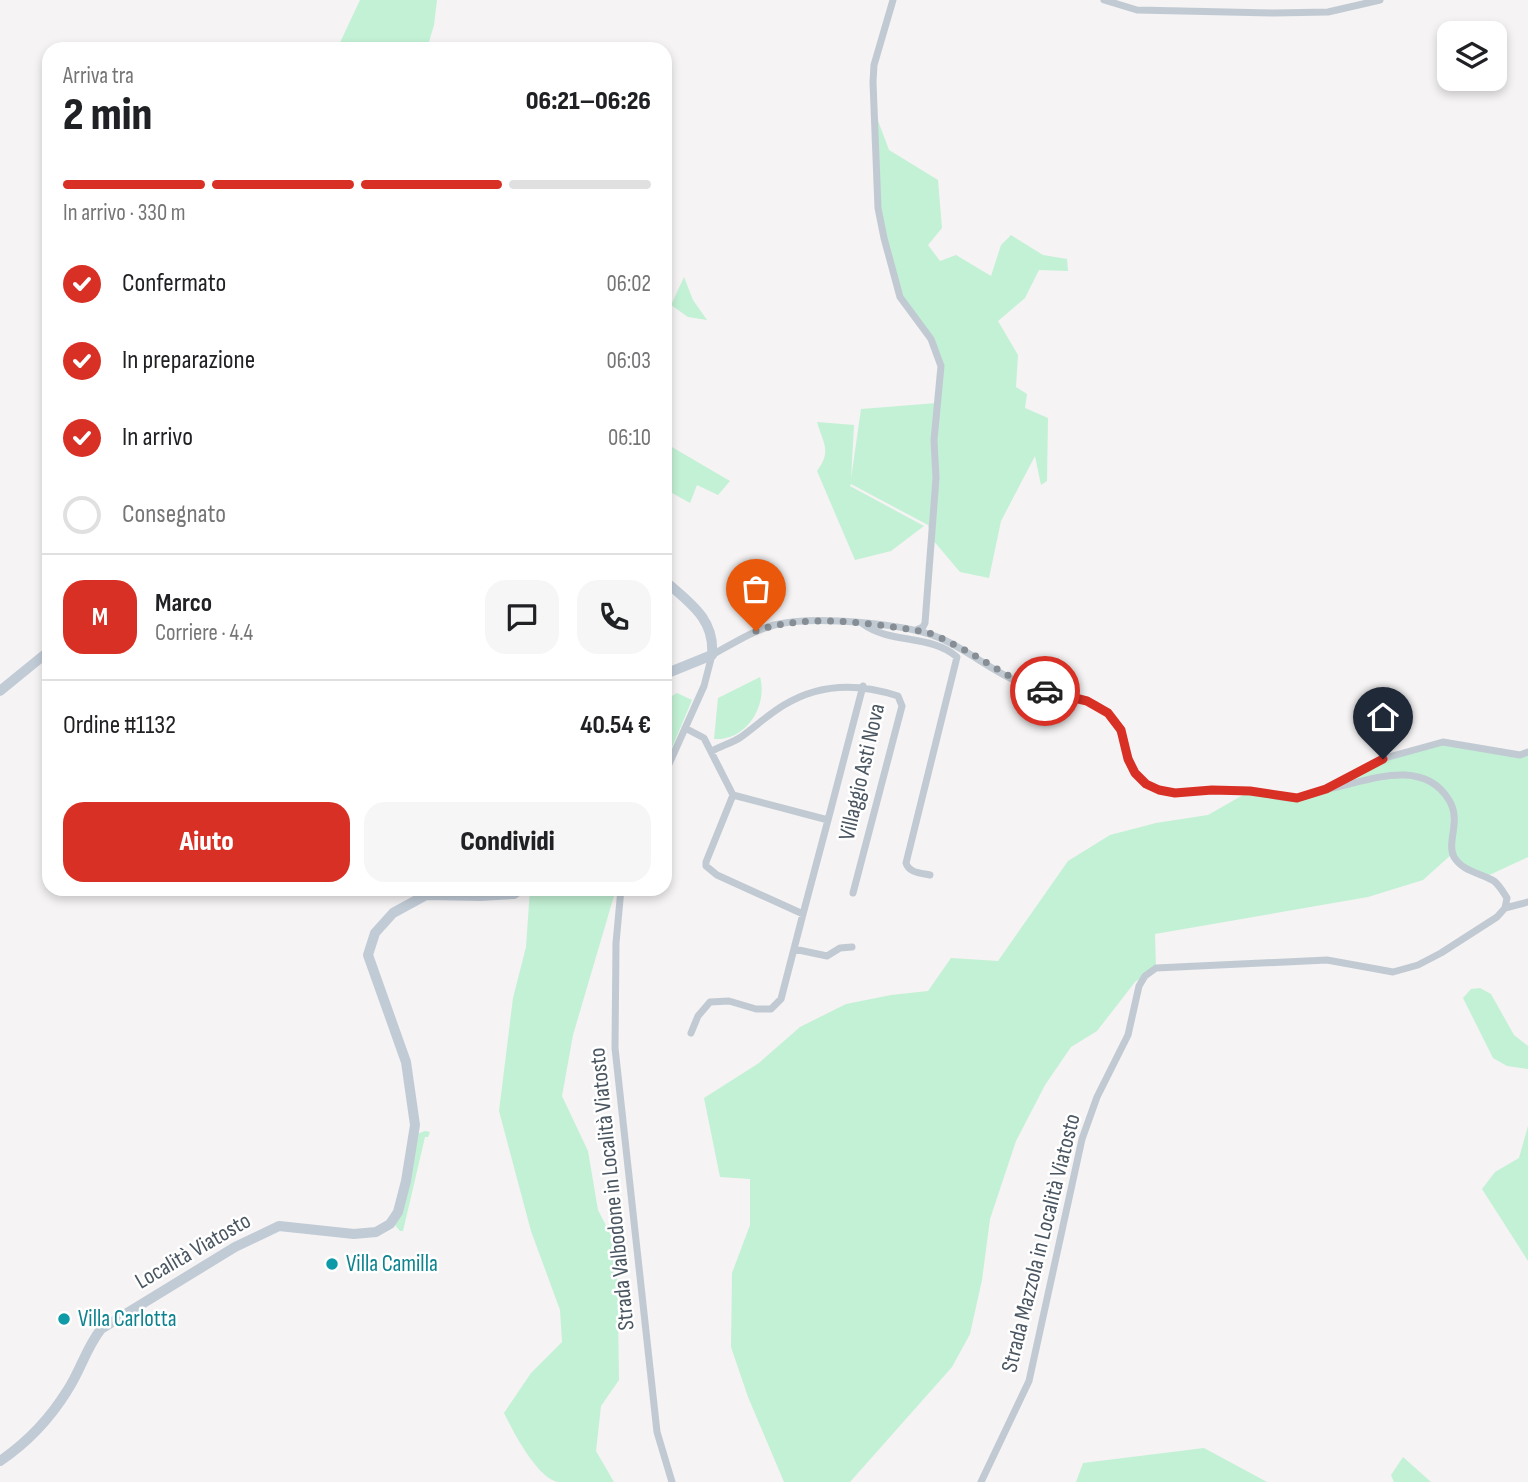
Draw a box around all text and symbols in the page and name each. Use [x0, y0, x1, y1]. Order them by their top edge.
map controls [1437, 21, 1507, 91]
button: layers [1437, 21, 1507, 91]
text: Arriva tra [63, 62, 134, 90]
text: 06:21–06:26 [526, 86, 651, 117]
text: 2 min [63, 88, 152, 143]
text: In arrivo · 330 m [63, 199, 186, 227]
icon: check [63, 265, 101, 303]
text: Confermato [122, 268, 226, 299]
text: 06:02 [607, 270, 651, 298]
icon: check [63, 342, 101, 380]
text: In preparazione [122, 345, 255, 376]
text: 06:03 [606, 347, 651, 375]
icon: check [63, 419, 101, 457]
text: In arrivo [122, 422, 193, 453]
text: 06:10 [608, 424, 651, 452]
text: Consegnato [122, 499, 226, 530]
pin [726, 559, 786, 631]
icon: bag [737, 570, 775, 608]
button: chat [485, 580, 559, 654]
button: phone [577, 580, 651, 654]
text: Marco [155, 588, 212, 619]
text: M [92, 602, 108, 633]
text: Corriere · 4.4 [155, 619, 253, 647]
courier [1010, 656, 1080, 726]
icon: car [1026, 672, 1064, 710]
pin [1353, 687, 1413, 759]
icon: home [1364, 698, 1402, 736]
street label: Villaggio Asti Nova [833, 701, 891, 843]
text: Ordine #1132 [63, 710, 176, 741]
text: 40.54 € [580, 710, 651, 741]
button: Aiuto [63, 802, 350, 882]
button: Condividi [364, 802, 651, 882]
street label: Strada Valbodone in Località Viatosto [583, 1046, 641, 1332]
street label: Strada Mazzola in Località Viatosto [995, 1111, 1087, 1375]
street label: Località Viatosto [130, 1207, 256, 1295]
place label: Villa Camilla [346, 1250, 438, 1278]
marker: Villa Camilla [324, 1256, 340, 1272]
place label: Villa Carlotta [78, 1305, 177, 1333]
marker: Villa Carlotta [56, 1311, 72, 1327]

